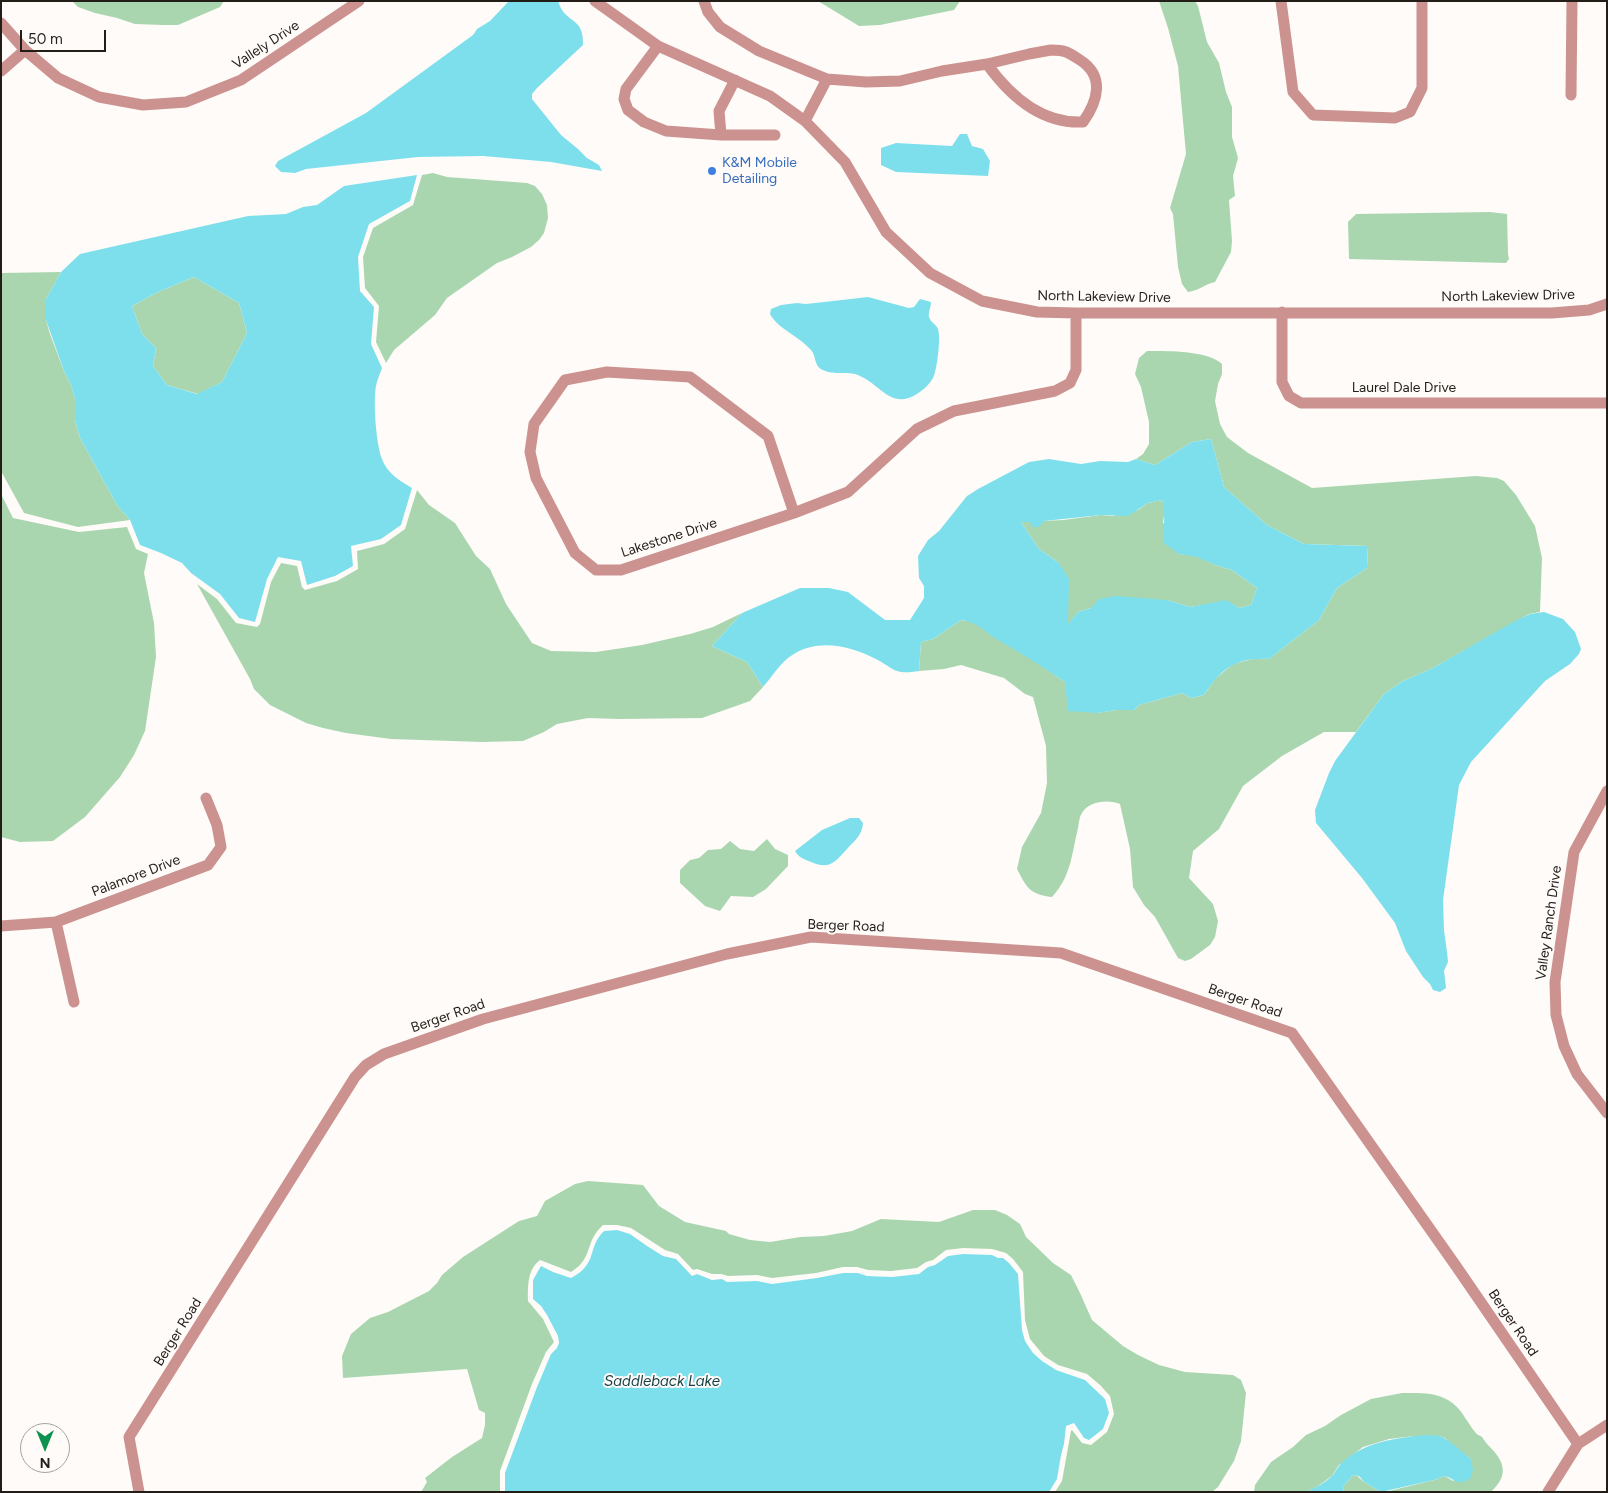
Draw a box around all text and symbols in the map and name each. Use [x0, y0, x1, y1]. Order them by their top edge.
street label: Vallely Drive [229, 17, 303, 73]
scale bar [22, 20, 109, 52]
text: 50 m [28, 30, 63, 48]
place label: K&M Mobile Detailing [722, 155, 797, 188]
marker: K&M Mobile Detailing [706, 165, 718, 177]
street label: North Lakeview Drive [1441, 286, 1575, 306]
street label: North Lakeview Drive [1037, 287, 1171, 307]
street label: Laurel Dale Drive [1352, 380, 1456, 396]
street label: Lakestone Drive [619, 515, 719, 561]
street label: Palamore Drive [89, 851, 183, 901]
street label: Valley Ranch Drive [1533, 865, 1565, 981]
street label: Berger Road [807, 916, 885, 936]
street label: Berger Road [1206, 980, 1284, 1022]
street label: Berger Road [409, 995, 487, 1037]
street label: Berger Road [1484, 1286, 1542, 1360]
street label: Berger Road [150, 1295, 206, 1369]
water label: Saddleback Lake [604, 1373, 720, 1391]
north arrow [20, 1423, 70, 1473]
text: N [40, 1454, 50, 1471]

